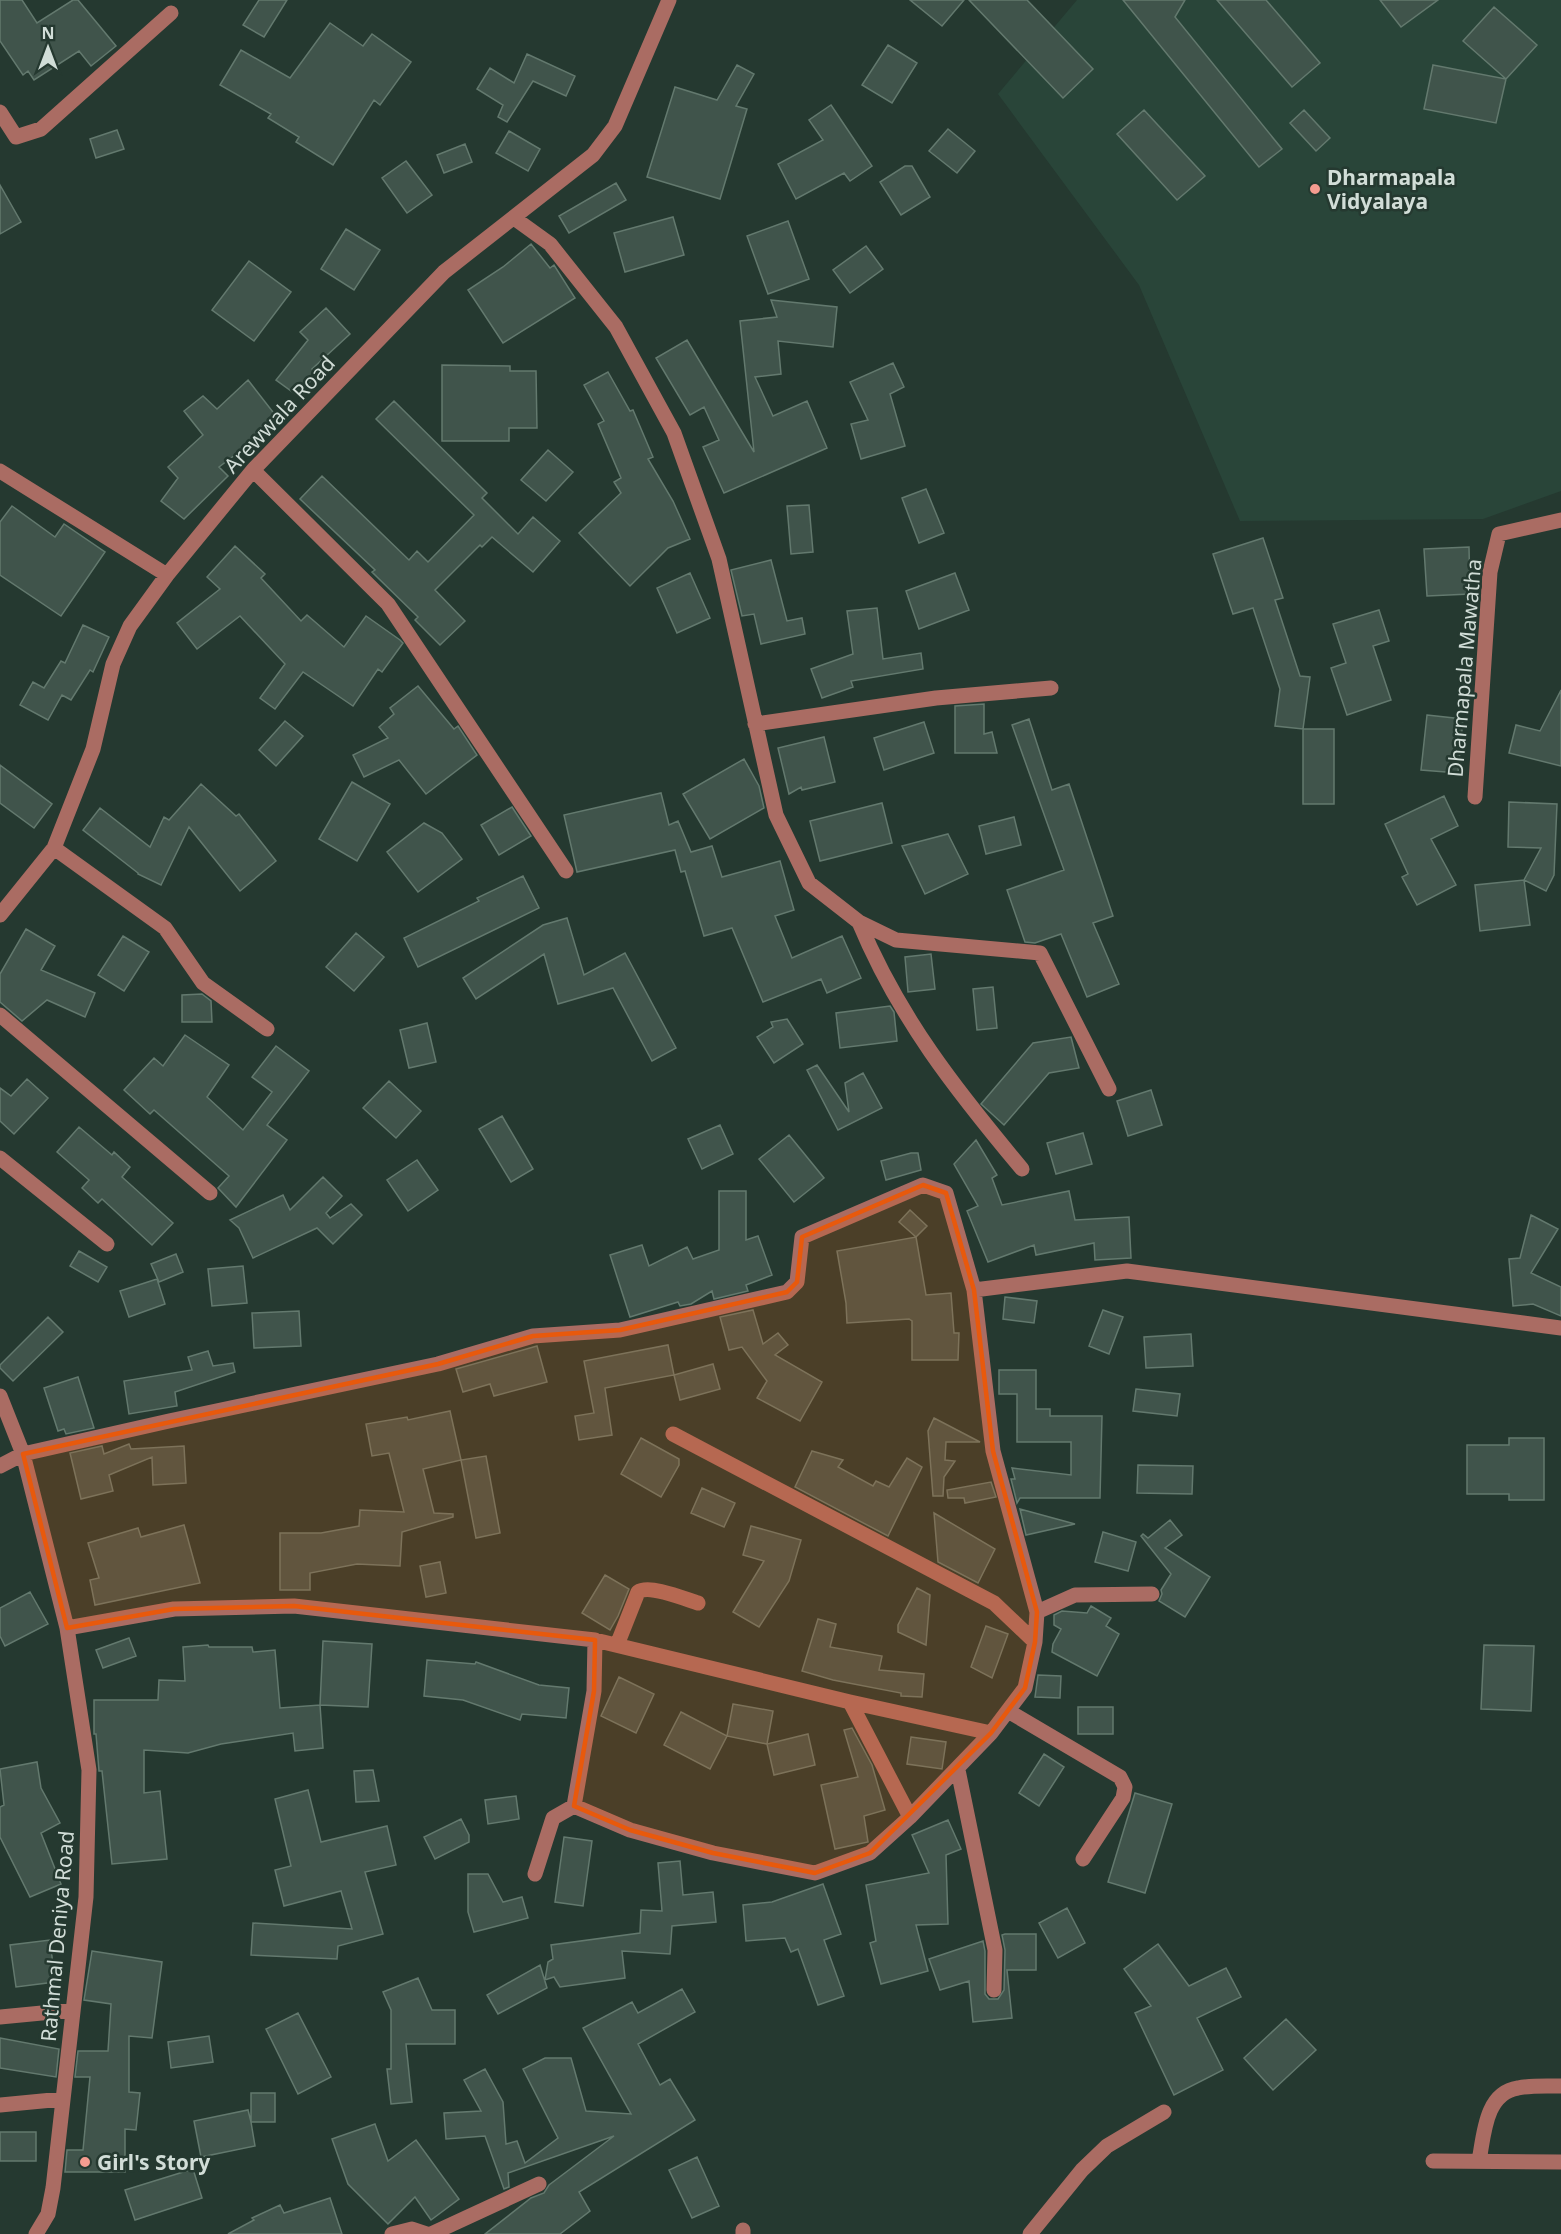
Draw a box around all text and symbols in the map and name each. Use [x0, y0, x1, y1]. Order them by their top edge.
north arrow [18, 18, 78, 78]
text: N [41, 22, 55, 44]
place label: Dharmapala Vidyalaya [1327, 163, 1456, 215]
marker: Dharmapala Vidyalaya [1308, 182, 1322, 196]
street label: Arewwala Road [217, 349, 341, 479]
street label: Dharmapala Mawatha [1441, 558, 1487, 778]
street label: Rathmal Deniya Road [34, 1829, 80, 2043]
place label: Girl's Story [97, 2148, 210, 2176]
marker: Girl's Story [78, 2155, 92, 2169]

